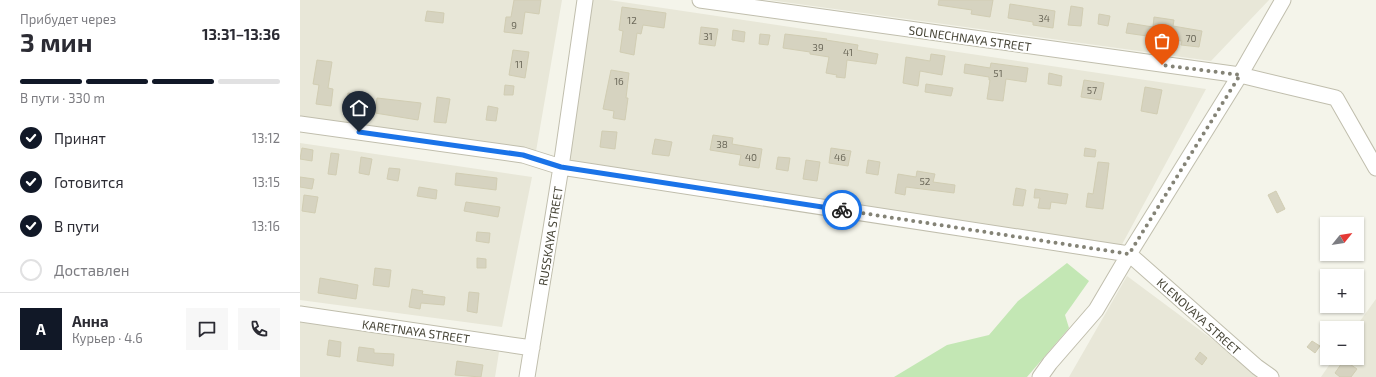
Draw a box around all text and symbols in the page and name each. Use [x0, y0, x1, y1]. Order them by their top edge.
text: Прибудет через [20, 11, 116, 27]
house number: 34 [1038, 12, 1050, 24]
house number: 12 [627, 14, 637, 26]
house number: 9 [511, 19, 517, 31]
street label: SOLNECHNAYA STREET [908, 22, 1032, 54]
pin [1145, 24, 1179, 65]
text: 13:31–13:36 [202, 25, 280, 43]
text: 3 мин [20, 26, 92, 57]
house number: 31 [703, 30, 713, 42]
icon: bag [1151, 30, 1173, 52]
house number: 70 [1185, 32, 1197, 44]
house number: 39 [812, 41, 824, 53]
house number: 41 [843, 46, 853, 58]
house number: 11 [515, 58, 523, 70]
house number: 51 [993, 67, 1003, 79]
house number: 16 [614, 75, 624, 87]
house number: 57 [1087, 84, 1097, 96]
text: В пути · 330 m [20, 90, 105, 106]
pin [342, 91, 376, 132]
icon: home [348, 97, 370, 119]
icon: check [20, 127, 42, 149]
text: Принят [54, 129, 106, 147]
text: 13:12 [252, 130, 280, 146]
house number: 38 [716, 138, 728, 150]
house number: 40 [745, 151, 757, 163]
house number: 46 [834, 151, 846, 163]
icon: check [20, 171, 42, 193]
text: Готовится [54, 173, 124, 191]
text: 13:15 [252, 174, 280, 190]
house number: 52 [920, 175, 931, 187]
street label: RUSSKAYA STREET [535, 185, 565, 287]
courier [822, 190, 862, 230]
icon: bike [831, 199, 853, 221]
icon: check [20, 215, 42, 237]
text: В пути [54, 217, 99, 235]
north arrow [1320, 217, 1364, 261]
map controls [1320, 217, 1364, 365]
text: 13:16 [252, 218, 280, 234]
text: Доставлен [54, 261, 130, 279]
button: + [1320, 269, 1364, 313]
street label: KLENOVAYA STREET [1154, 275, 1244, 357]
button: chat [186, 308, 228, 350]
button: phone [238, 308, 280, 350]
text: Анна [72, 312, 109, 330]
street label: KARETNAYA STREET [361, 317, 471, 345]
text: А [36, 320, 46, 338]
button: − [1320, 321, 1364, 365]
text: Курьер · 4.6 [72, 330, 143, 346]

